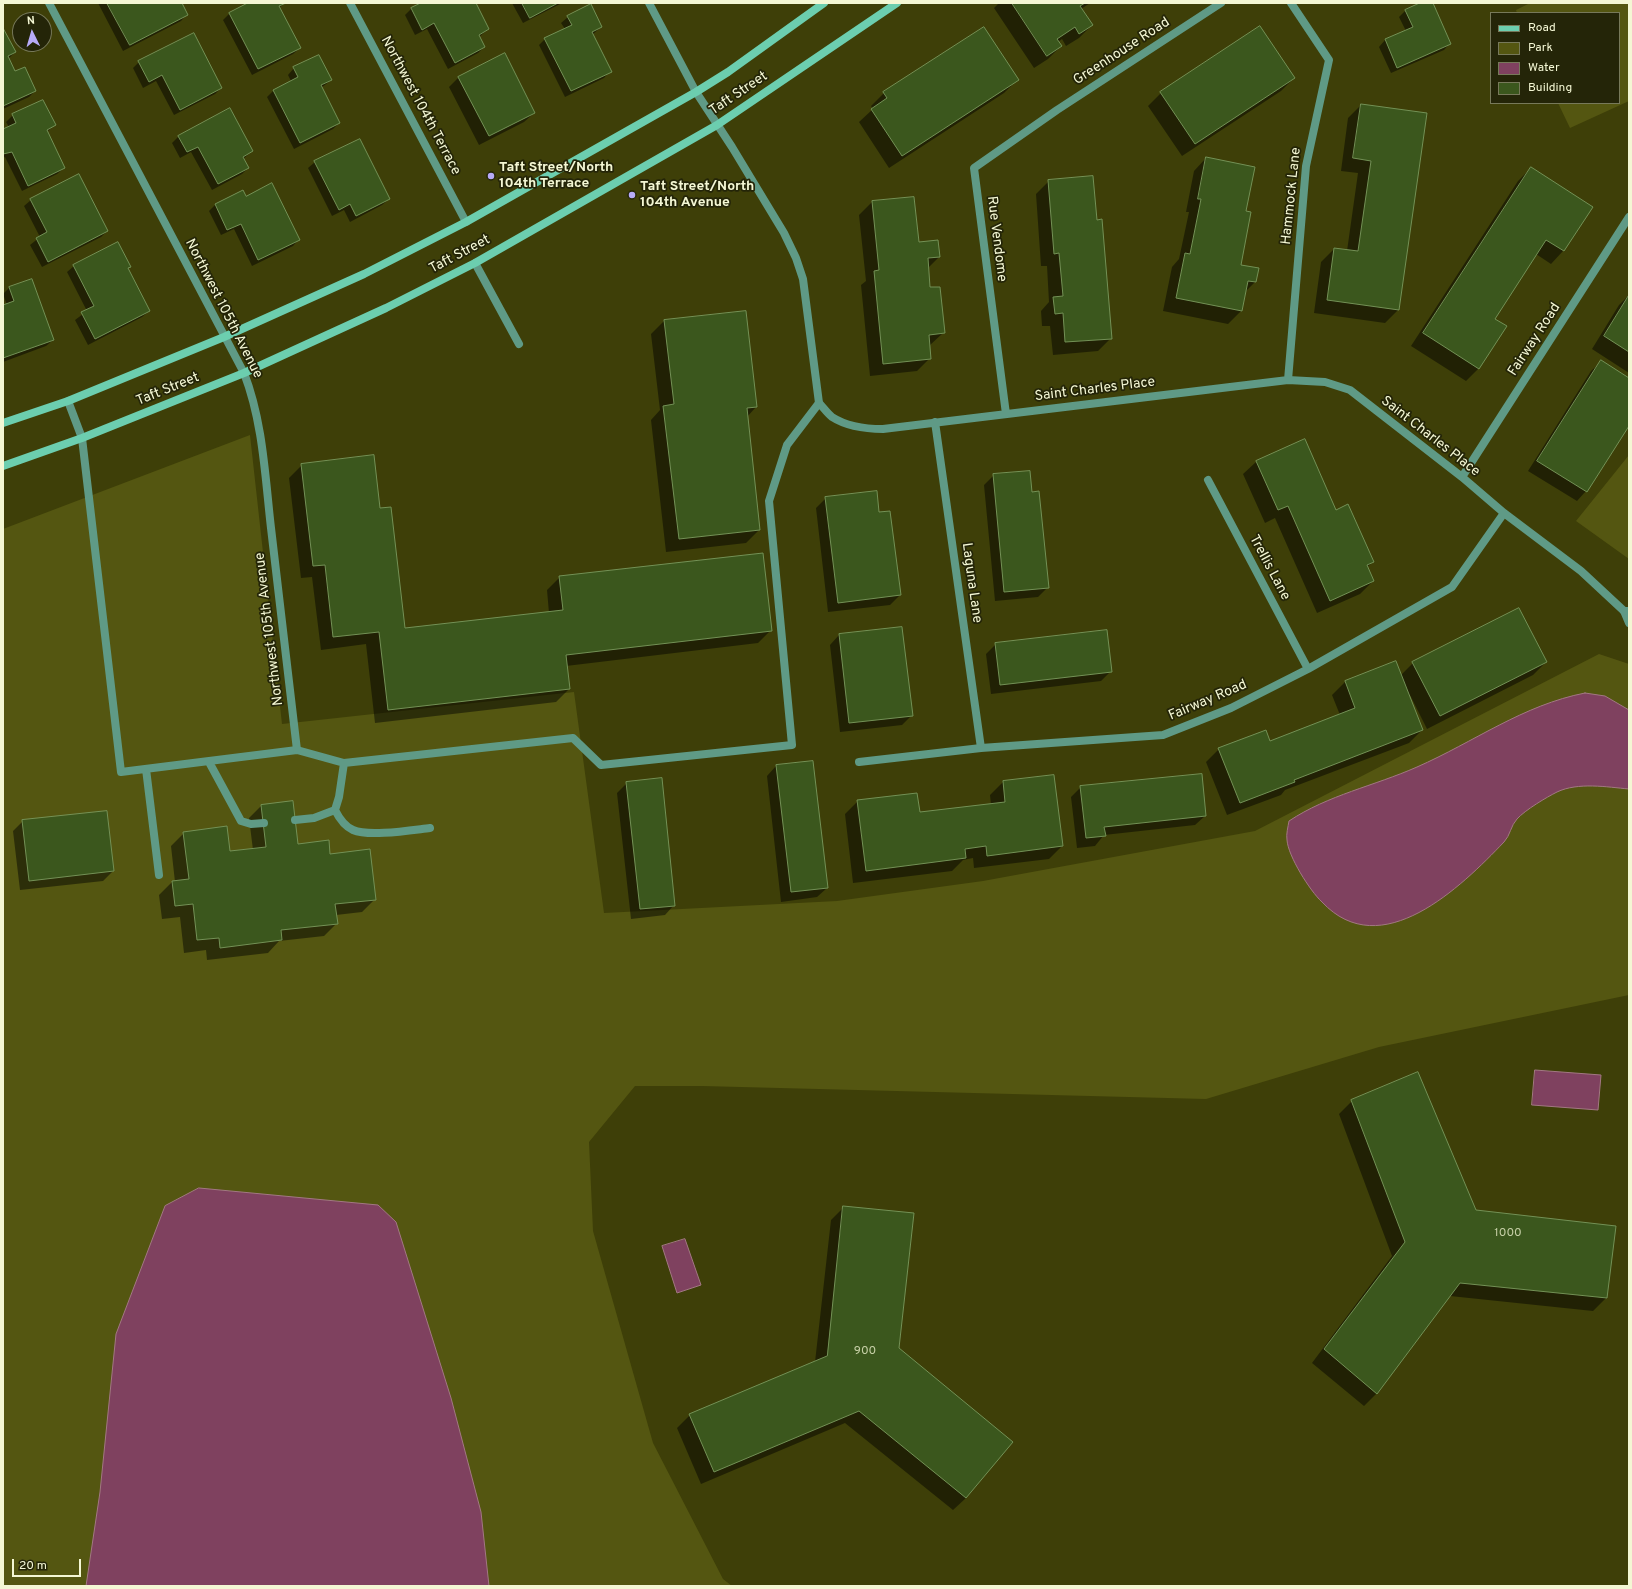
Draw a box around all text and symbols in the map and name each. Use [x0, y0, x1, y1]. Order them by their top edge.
north arrow [12, 12, 52, 52]
legend [1490, 12, 1620, 104]
text: N [26, 14, 36, 28]
street label: Greenhouse Road [1071, 15, 1173, 89]
text: Road [1528, 20, 1556, 36]
street label: Northwest 104th Terrace [376, 34, 464, 178]
text: Park [1528, 40, 1553, 56]
text: Water [1528, 60, 1560, 76]
street label: Taft Street [707, 68, 771, 120]
text: Building [1528, 80, 1572, 96]
street label: Hammock Lane [1279, 146, 1305, 246]
place label: Taft Street/North 104th Terrace [499, 160, 613, 192]
marker: Taft Street/North 104th Terrace [486, 171, 496, 181]
place label: Taft Street/North 104th Avenue [640, 179, 754, 212]
marker: Taft Street/North 104th Avenue [627, 190, 637, 200]
street label: Rue Vendome [982, 195, 1010, 283]
street label: Taft Street [427, 232, 493, 278]
street label: Northwest 105th Avenue [181, 236, 265, 382]
street label: Fairway Road [1505, 300, 1565, 380]
street label: Taft Street [134, 370, 202, 410]
street label: Saint Charles Place [1034, 374, 1156, 406]
street label: Saint Charles Place [1377, 393, 1483, 481]
street label: Trellis Lane [1245, 533, 1293, 603]
street label: Laguna Lane [957, 542, 985, 624]
street label: Northwest 105th Avenue [252, 551, 288, 707]
street label: Fairway Road [1166, 677, 1250, 725]
house number: 1000 [1494, 1227, 1522, 1241]
house number: 900 [854, 1345, 876, 1359]
scale bar [14, 1551, 83, 1577]
text: 20 m [19, 1558, 47, 1574]

